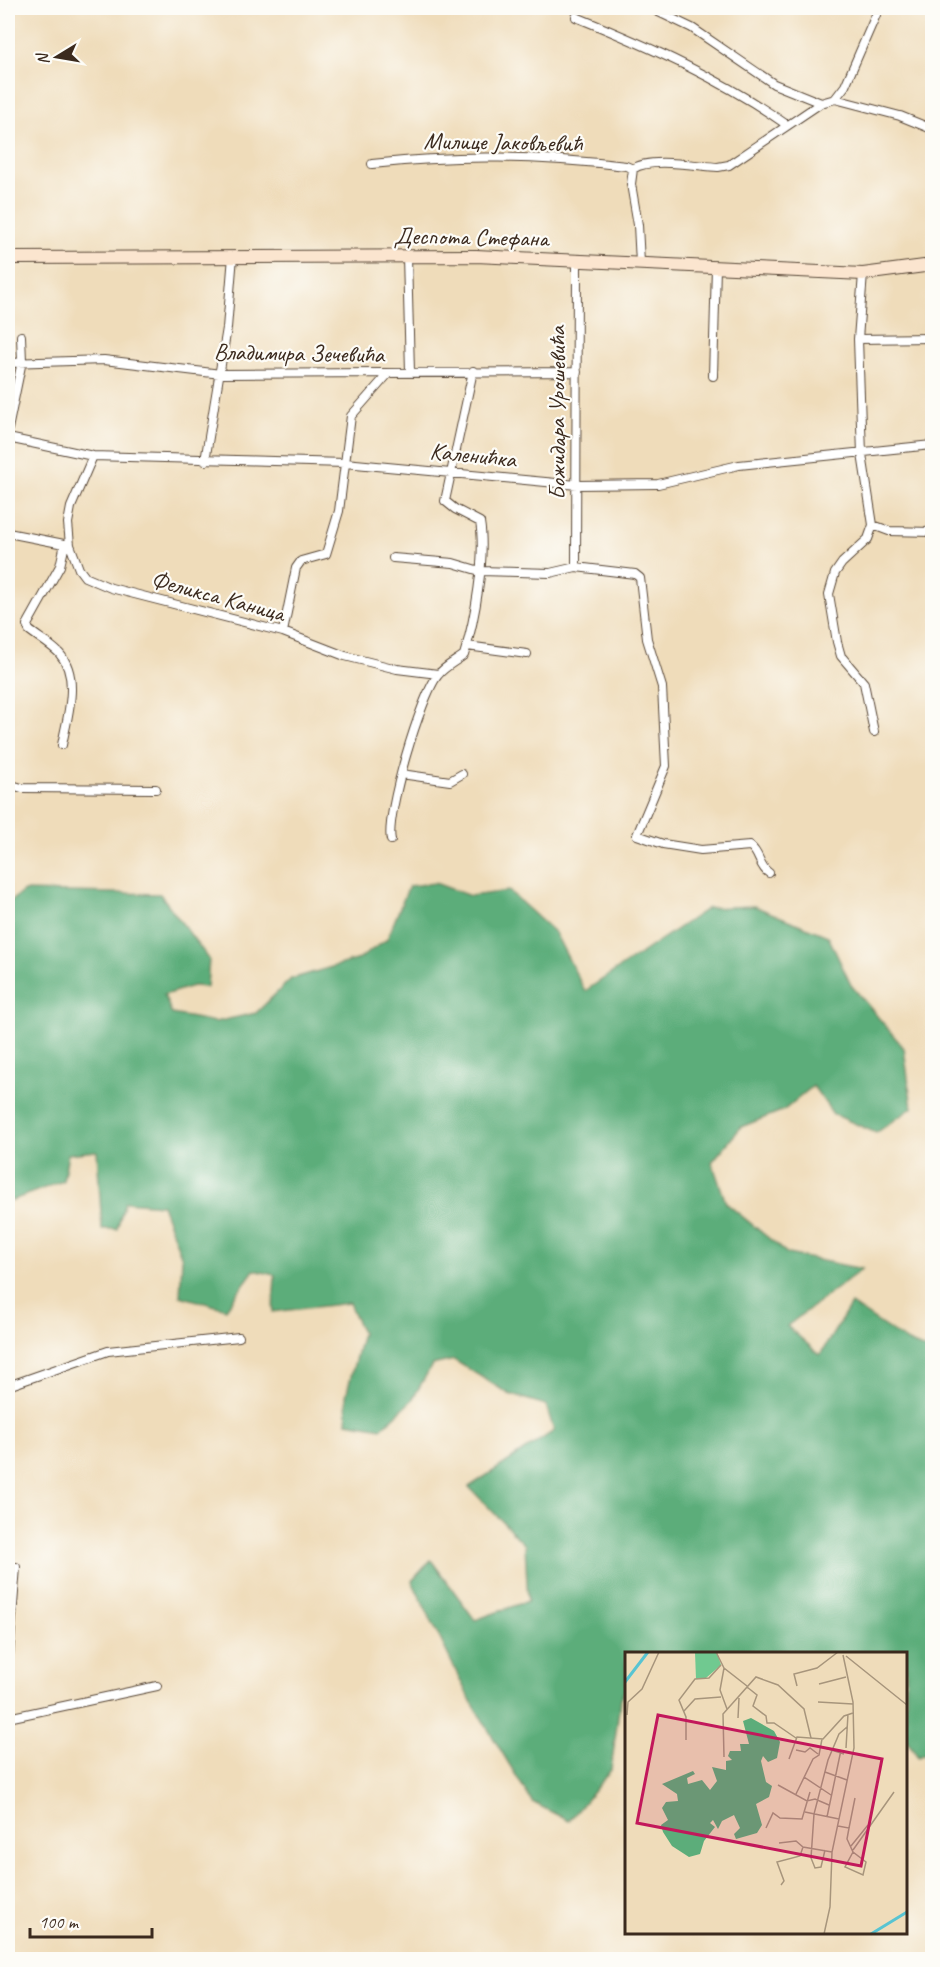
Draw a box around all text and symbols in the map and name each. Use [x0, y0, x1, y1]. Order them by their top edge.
north arrow [27, 27, 87, 87]
text: N [32, 50, 54, 66]
street label: Милице Јаковљевић [423, 126, 584, 158]
street label: Деспота Стефана [393, 221, 551, 253]
street label: Божидара Урошевића [542, 325, 572, 500]
street label: Владимира Зечевића [214, 337, 386, 370]
street label: Каленићка [429, 436, 519, 475]
street label: Феликса Каница [148, 564, 290, 629]
inset map [625, 1652, 907, 1934]
scale bar [30, 1901, 152, 1939]
text: 100 m [39, 1911, 80, 1933]

